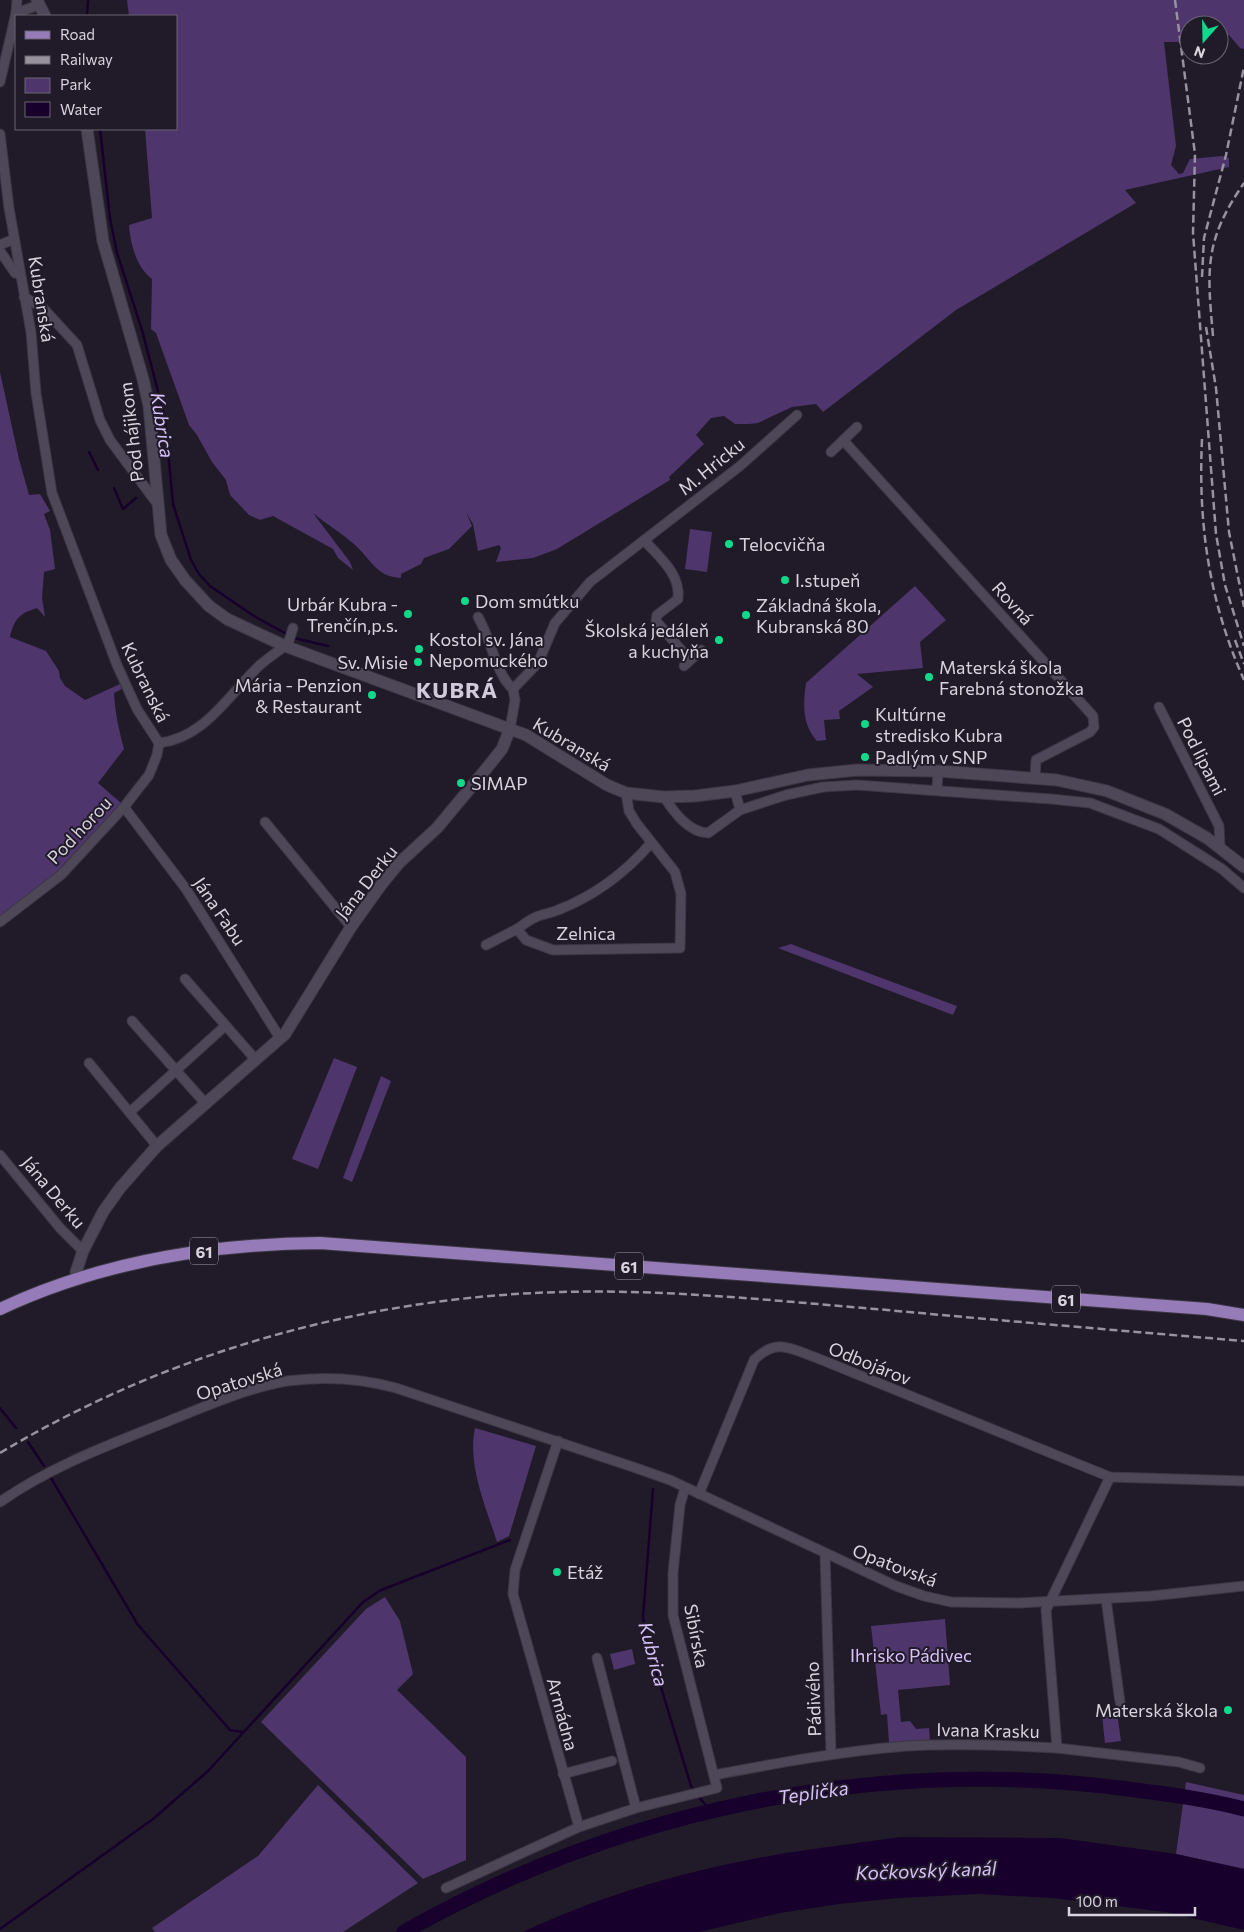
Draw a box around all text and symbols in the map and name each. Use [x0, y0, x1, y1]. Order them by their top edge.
legend [15, 15, 178, 130]
north arrow [1179, 15, 1229, 65]
text: Road [60, 25, 95, 43]
text: N [1192, 43, 1207, 62]
text: Railway [60, 50, 113, 68]
text: Park [60, 75, 91, 93]
text: Water [60, 100, 102, 118]
street label: Kubranská [24, 255, 60, 343]
street label: Pod hájikom [114, 381, 148, 483]
water label: Kubrica [146, 391, 180, 460]
street label: M. Hricku [673, 433, 749, 499]
place label: Telocvičňa [739, 533, 825, 555]
marker: Telocvičňa [723, 538, 735, 550]
place label: I.stupeň [795, 569, 860, 591]
marker: I.stupeň [779, 574, 791, 586]
street label: Rovná [988, 577, 1038, 629]
place label: Dom smútku [475, 590, 579, 612]
place label: Urbár Kubra - Trenčín,p.s. [287, 593, 398, 636]
place label: Základná škola, Kubranská 80 [756, 594, 881, 637]
marker: Dom smútku [459, 595, 471, 607]
marker: Urbár Kubra - Trenčín,p.s. [402, 608, 414, 620]
marker: Základná škola, Kubranská 80 [740, 609, 752, 621]
place label: Školská jedáleň a kuchyňa [585, 619, 709, 662]
place label: Kostol sv. Jána Nepomuckého [429, 628, 548, 671]
marker: Školská jedáleň a kuchyňa [713, 634, 725, 646]
street label: Kubranská [117, 638, 175, 726]
marker: Kostol sv. Jána Nepomuckého [413, 643, 425, 655]
place label: Sv. Misie [338, 651, 408, 673]
marker: Sv. Misie [412, 656, 424, 668]
place label: Materská škola Farebná stonožka [939, 656, 1084, 699]
marker: Materská škola Farebná stonožka [923, 671, 935, 683]
place label: Mária - Penzion & Restaurant [234, 674, 362, 717]
district label: KUBRÁ [416, 676, 498, 703]
marker: Mária - Penzion & Restaurant [366, 689, 378, 701]
place label: Kultúrne stredisko Kubra [875, 703, 1003, 746]
street label: Kubranská [529, 712, 615, 776]
street label: Pod lipami [1173, 713, 1231, 799]
marker: Kultúrne stredisko Kubra [859, 718, 871, 730]
place label: Padlým v SNP [875, 746, 987, 768]
marker: Padlým v SNP [859, 751, 871, 763]
place label: SIMAP [471, 772, 528, 794]
marker: SIMAP [455, 777, 467, 789]
street label: Pod horou [42, 792, 116, 868]
street label: Jána Derku [330, 841, 402, 923]
street label: Jána Fabu [189, 873, 251, 949]
street label: Zelnica [556, 922, 616, 944]
street label: Jána Derku [17, 1151, 91, 1233]
road number: 61 [190, 1238, 218, 1264]
road number: 61 [615, 1252, 643, 1280]
road number: 61 [1052, 1286, 1080, 1312]
street label: Odbojárov [826, 1337, 914, 1389]
street label: Opatovská [193, 1357, 285, 1405]
street label: Opatovská [850, 1539, 940, 1591]
place label: Etáž [567, 1561, 603, 1583]
marker: Etáž [551, 1566, 563, 1578]
street label: Sibírska [680, 1602, 714, 1670]
water label: Kubrica [634, 1619, 674, 1689]
park label: Ihrisko Pádivec [850, 1644, 972, 1666]
street label: Pádivého [801, 1661, 825, 1737]
street label: Armádna [543, 1675, 583, 1753]
place label: Materská škola [1095, 1699, 1218, 1721]
marker: Materská škola [1222, 1704, 1234, 1716]
street label: Ivana Krasku [936, 1718, 1040, 1742]
water label: Teplička [776, 1776, 850, 1808]
water label: Kočkovský kanál [855, 1856, 998, 1884]
scale bar [1069, 1884, 1195, 1916]
text: 100 m [1076, 1892, 1118, 1910]

